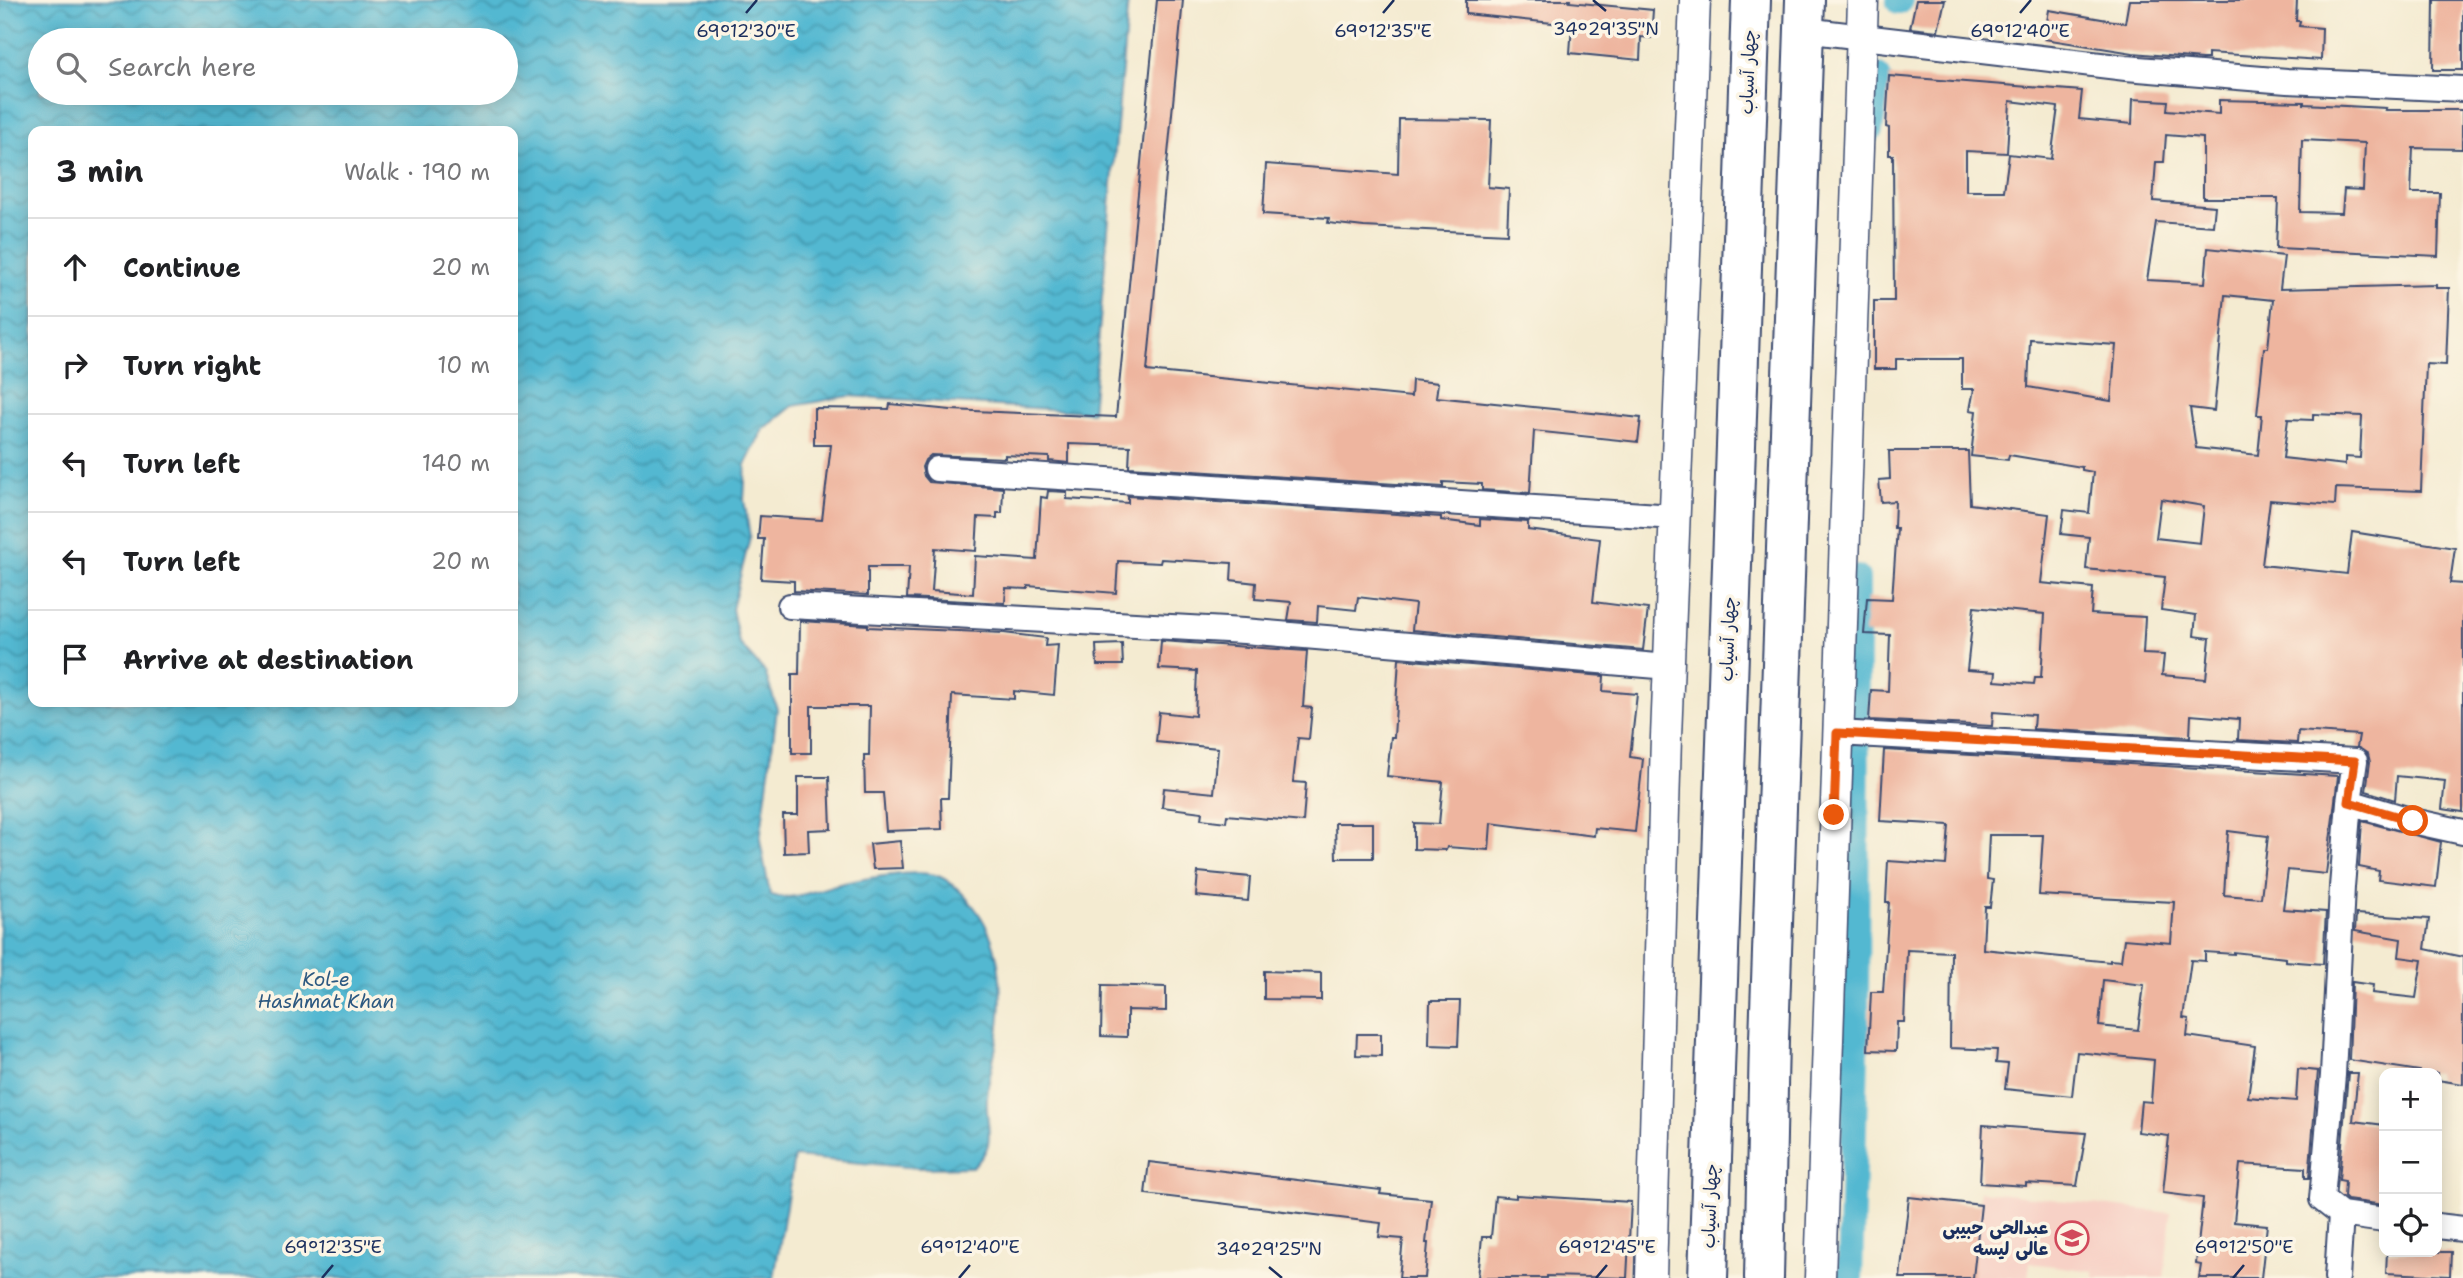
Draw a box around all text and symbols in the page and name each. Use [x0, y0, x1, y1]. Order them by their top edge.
text: 34°29'35"N [1553, 17, 1659, 41]
text: 69°12'30"E [696, 19, 796, 43]
text: 69°12'35"E [1334, 19, 1432, 43]
text: 69°12'40"E [1970, 19, 2070, 43]
search box [28, 28, 518, 105]
street label: چهار آسیاب [1735, 29, 1761, 115]
icon: search [52, 48, 90, 86]
text: Search here [108, 49, 257, 84]
text: 3 min [56, 151, 143, 192]
text: Walk · 190 m [344, 157, 490, 187]
icon: ahead [56, 248, 94, 286]
text: Continue [123, 250, 241, 285]
text: 20 m [431, 252, 490, 282]
icon: right [56, 346, 94, 384]
text: Turn right [123, 348, 261, 383]
text: 10 m [437, 350, 490, 380]
icon: left [56, 444, 94, 482]
text: Turn left [123, 446, 240, 481]
text: 140 m [422, 448, 490, 478]
icon: left [56, 542, 94, 580]
text: Turn left [123, 544, 240, 579]
text: 20 m [431, 546, 490, 576]
street label: چهار آسیاب [1715, 596, 1741, 682]
icon: arrive [56, 640, 94, 678]
text: Arrive at destination [123, 642, 413, 677]
route end [1818, 799, 1849, 830]
route start [2397, 805, 2428, 836]
water label: Kol-e Hashmat Khan [258, 967, 394, 1014]
map controls [2379, 1068, 2442, 1257]
button: + [2379, 1068, 2442, 1131]
button: − [2379, 1131, 2442, 1194]
street label: چهار آسیاب [1697, 1163, 1723, 1249]
button: locate [2379, 1194, 2442, 1257]
place label: عبدالحی حبیبی عالی لیسه [1943, 1216, 2048, 1261]
school or university icon: عبدالحی حبیبی عالی لیسه [2053, 1219, 2091, 1257]
text: 69°12'35"E [284, 1235, 382, 1259]
text: 69°12'40"E [920, 1235, 1020, 1259]
text: 69°12'45"E [1558, 1235, 1656, 1259]
text: 69°12'50"E [2195, 1235, 2293, 1259]
text: 34°29'25"N [1216, 1237, 1322, 1261]

